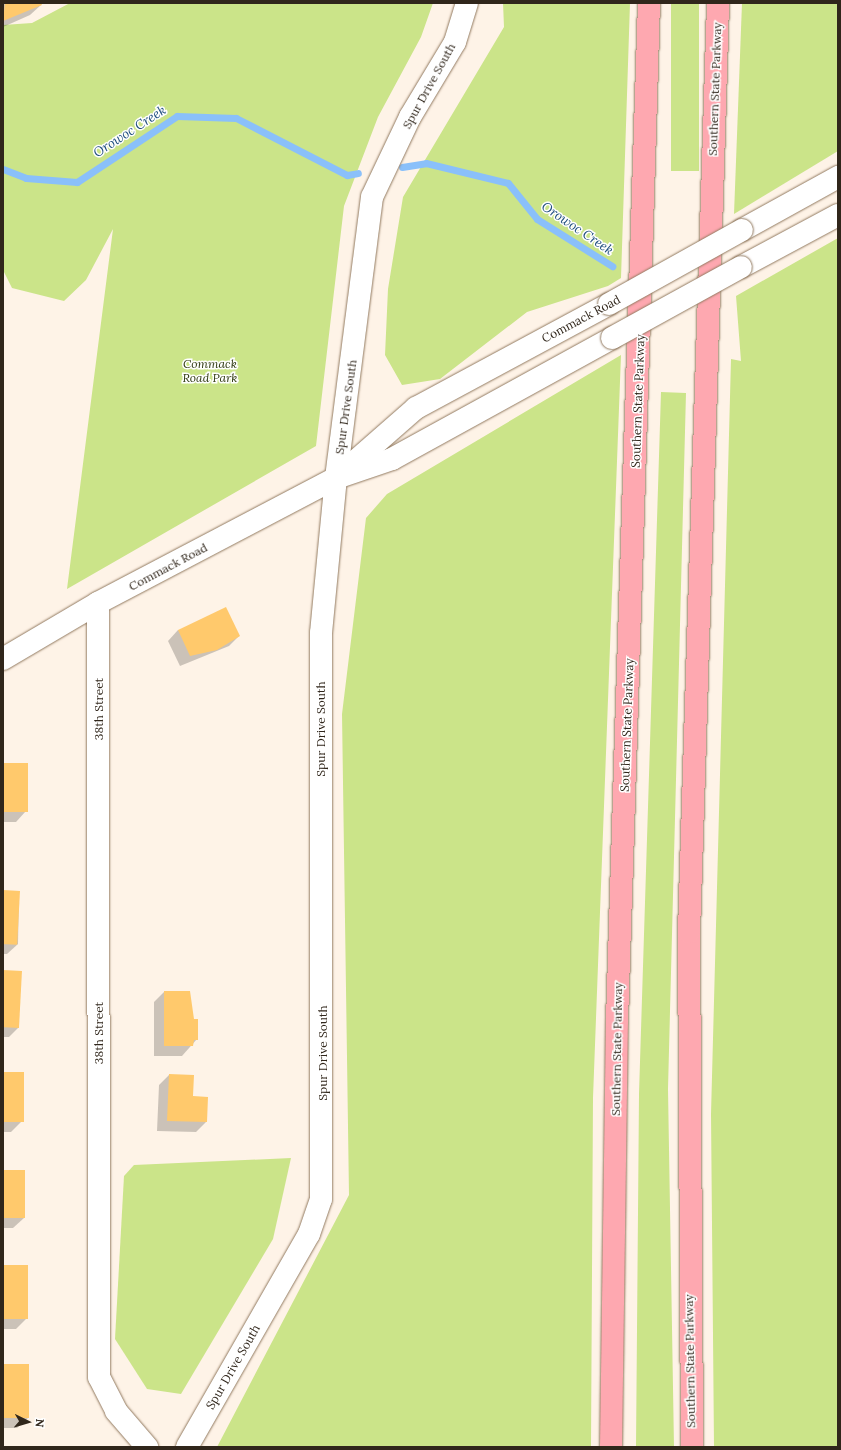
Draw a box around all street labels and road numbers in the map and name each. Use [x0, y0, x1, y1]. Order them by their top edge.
street label: Southern State Parkway [705, 22, 725, 156]
street label: Spur Drive South [400, 41, 458, 131]
street label: Commack Road [539, 292, 623, 346]
street label: Southern State Parkway [628, 334, 648, 468]
street label: Spur Drive South [332, 359, 360, 455]
street label: Commack Road [126, 540, 210, 594]
street label: Southern State Parkway [617, 658, 637, 792]
street label: 38th Street [92, 678, 106, 740]
street label: Spur Drive South [314, 681, 328, 777]
street label: Southern State Parkway [609, 982, 625, 1116]
street label: 38th Street [92, 1002, 106, 1064]
street label: Spur Drive South [316, 1005, 330, 1101]
street label: Southern State Parkway [682, 1294, 698, 1428]
street label: Spur Drive South [203, 1322, 263, 1412]

